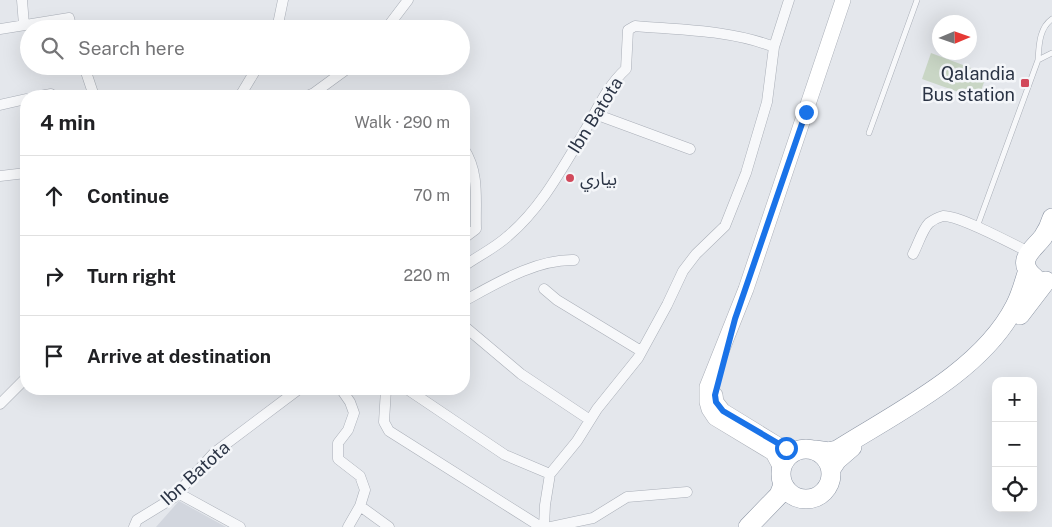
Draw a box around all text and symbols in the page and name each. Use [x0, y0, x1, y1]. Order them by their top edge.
north arrow [932, 15, 977, 60]
search box [20, 20, 470, 75]
icon: search [38, 34, 66, 62]
text: Search here [78, 37, 185, 59]
place label: Qalandia Bus station [922, 63, 1015, 105]
street label: Ibn Batota [563, 73, 627, 157]
marker: Qalandia Bus station [1019, 77, 1031, 89]
route end [795, 101, 818, 124]
text: 4 min [40, 110, 95, 135]
text: Walk · 290 m [355, 113, 450, 132]
place label: بياري [580, 168, 617, 192]
marker: بياري [564, 172, 576, 184]
icon: ahead [40, 182, 68, 210]
text: Continue [87, 185, 169, 207]
text: 70 m [413, 186, 450, 205]
icon: right [40, 262, 68, 290]
text: Turn right [87, 265, 176, 287]
text: 220 m [403, 266, 450, 285]
icon: arrive [40, 342, 68, 370]
text: Arrive at destination [87, 345, 271, 367]
map controls [992, 377, 1037, 512]
button: + [992, 377, 1037, 422]
button: − [992, 422, 1037, 467]
street label: Ibn Batota [156, 437, 234, 509]
route start [775, 437, 798, 460]
button: locate [992, 467, 1037, 512]

